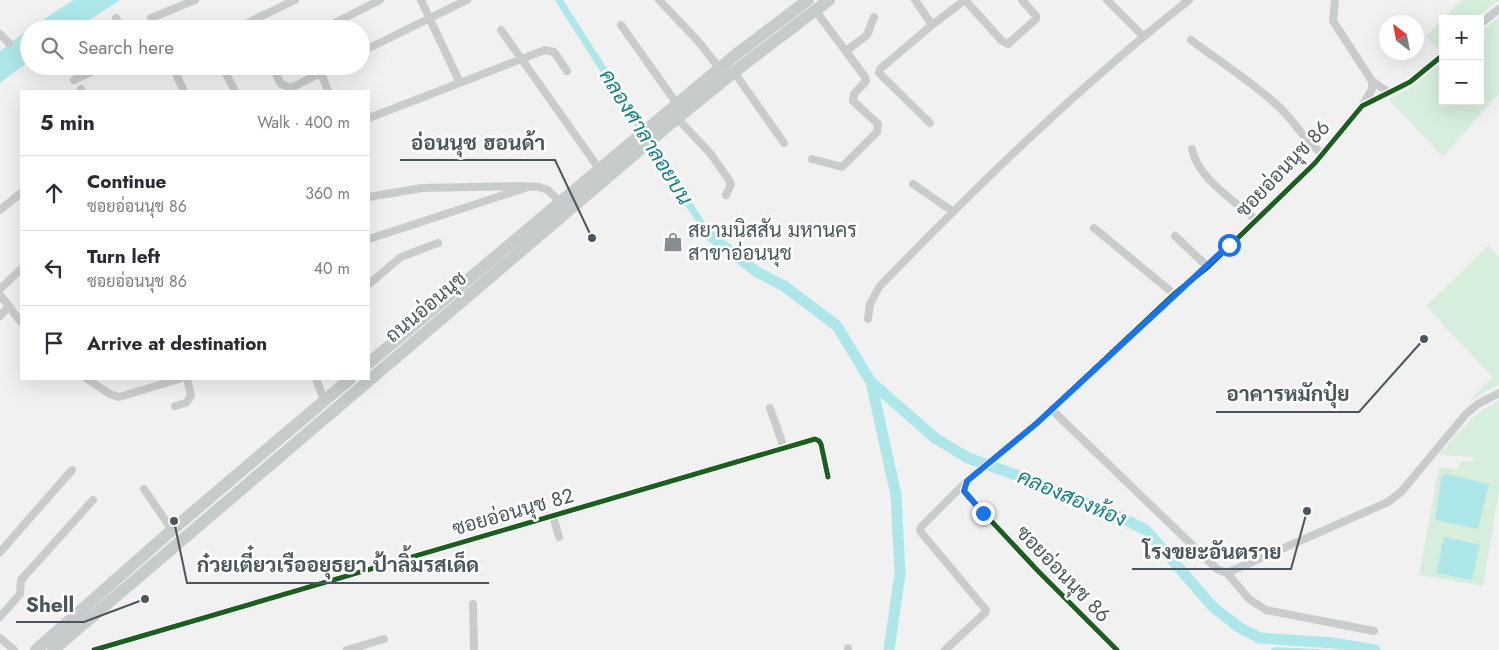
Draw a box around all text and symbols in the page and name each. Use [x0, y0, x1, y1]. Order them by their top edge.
north arrow [1379, 15, 1424, 60]
map controls [1439, 15, 1484, 105]
button: + [1439, 15, 1484, 60]
search box [20, 20, 370, 75]
icon: search [38, 34, 66, 62]
text: Search here [78, 34, 174, 61]
button: − [1439, 60, 1484, 105]
water label: คลองศาลาลอยบน [592, 63, 700, 211]
text: 5 min [40, 108, 95, 138]
text: Walk · 400 m [257, 111, 350, 134]
street label: ซอยอ่อนนุช 86 [1229, 114, 1337, 224]
callout: อ่อนนุช ฮอนด้า [400, 124, 555, 160]
text: อ่อนนุช ฮอนด้า [411, 128, 545, 158]
text: Continue [87, 168, 166, 195]
icon: ahead [40, 179, 68, 207]
text: 360 m [305, 182, 350, 205]
text: ซอยอ่อนนุช 86 [87, 195, 187, 218]
place label: สยามนิสสัน มหานคร สาขาอ่อนนุช [688, 216, 857, 268]
shop icon: สยามนิสสัน มหานคร สาขาอ่อนนุช [662, 231, 684, 253]
route start [1218, 234, 1241, 257]
text: Turn left [87, 243, 160, 270]
icon: left [40, 254, 68, 282]
text: 40 m [314, 257, 350, 280]
street label: ถนนอ่อนนุช [379, 264, 473, 350]
text: ซอยอ่อนนุช 86 [87, 270, 187, 293]
icon: arrive [40, 329, 68, 357]
text: Arrive at destination [87, 330, 267, 357]
callout: อาคารหมักปุ๋ย [1216, 376, 1359, 412]
text: อาคารหมักปุ๋ย [1226, 379, 1350, 409]
water label: คลองสองห้อง [1013, 462, 1131, 534]
street label: ซอยอ่อนนุช 82 [449, 481, 577, 543]
route end [972, 502, 995, 525]
street label: ซอยอ่อนนุช 86 [1009, 519, 1117, 629]
callout: โรงขยะอันตราย [1132, 533, 1291, 569]
text: โรงขยะอันตราย [1140, 537, 1282, 567]
text: ก๋วยเตี๋ยวเรืออยุธยา ป้าลิ้มรสเด็ด [197, 545, 479, 580]
callout: ก๋วยเตี๋ยวเรืออยุธยา ป้าลิ้มรสเด็ด [187, 547, 489, 583]
callout: Shell [16, 586, 84, 622]
text: Shell [26, 590, 74, 620]

